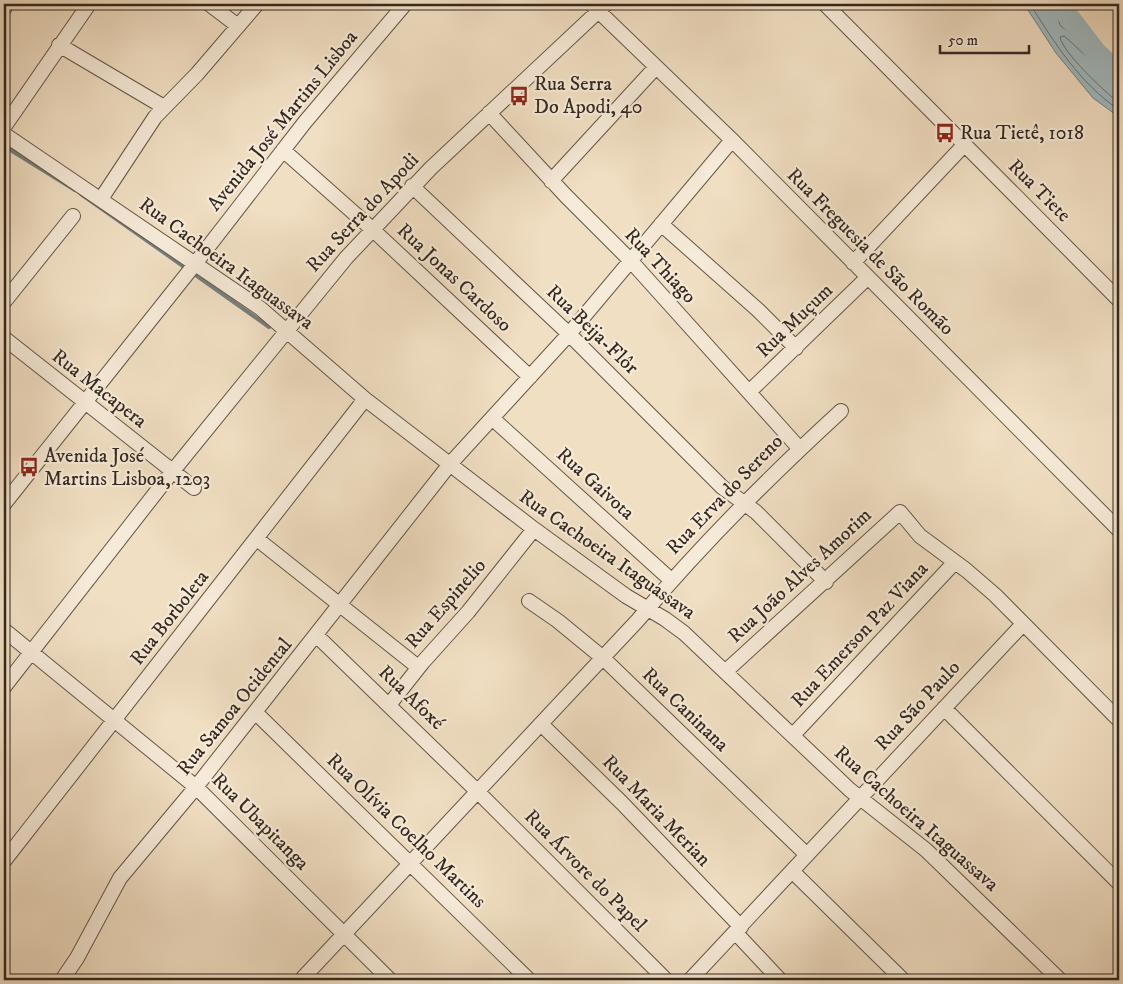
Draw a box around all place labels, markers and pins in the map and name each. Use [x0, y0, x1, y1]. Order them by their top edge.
place label: Rua Serra Do Apodi, 40 [534, 72, 643, 120]
bus stop icon: Rua Serra Do Apodi, 40 [508, 85, 530, 107]
place label: Rua Tietê, 1018 [960, 121, 1084, 146]
bus stop icon: Rua Tietê, 1018 [934, 122, 956, 144]
place label: Avenida José Martins Lisboa, 1203 [44, 444, 210, 492]
bus stop icon: Avenida José Martins Lisboa, 1203 [18, 456, 40, 478]

